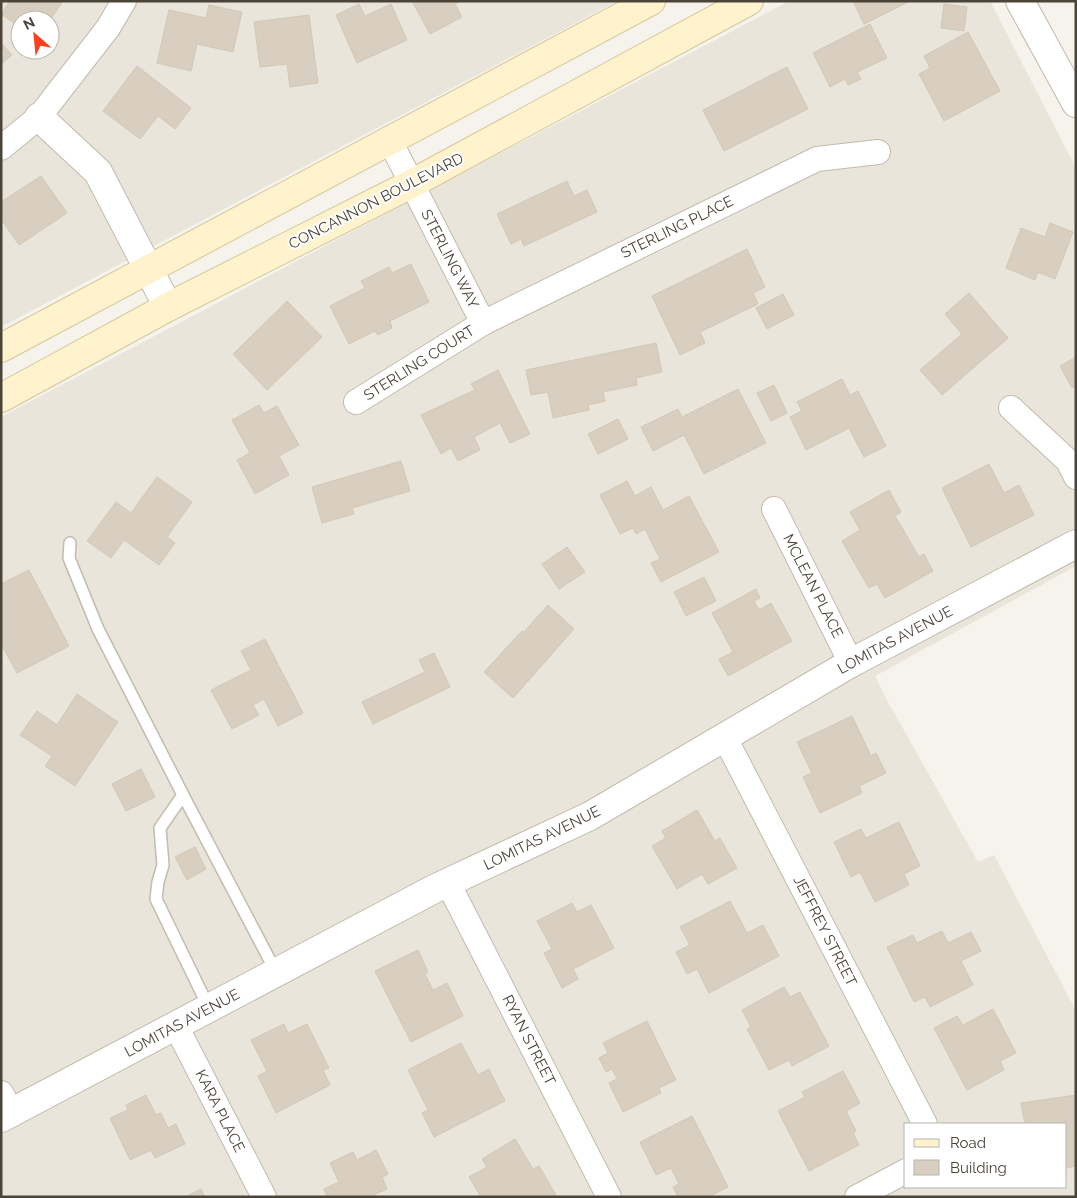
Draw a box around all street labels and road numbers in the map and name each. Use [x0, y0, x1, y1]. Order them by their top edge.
street label: CONCANNON BOULEVARD [286, 149, 467, 253]
street label: STERLING PLACE [618, 192, 736, 262]
street label: STERLING WAY [417, 206, 483, 312]
street label: STERLING COURT [360, 322, 478, 404]
street label: MCLEAN PLACE [779, 531, 847, 641]
street label: LOMITAS AVENUE [834, 602, 956, 678]
street label: LOMITAS AVENUE [481, 802, 603, 874]
street label: JEFFREY STREET [789, 873, 861, 989]
street label: LOMITAS AVENUE [121, 985, 243, 1061]
street label: RYAN STREET [499, 992, 559, 1088]
street label: KARA PLACE [191, 1067, 249, 1155]

